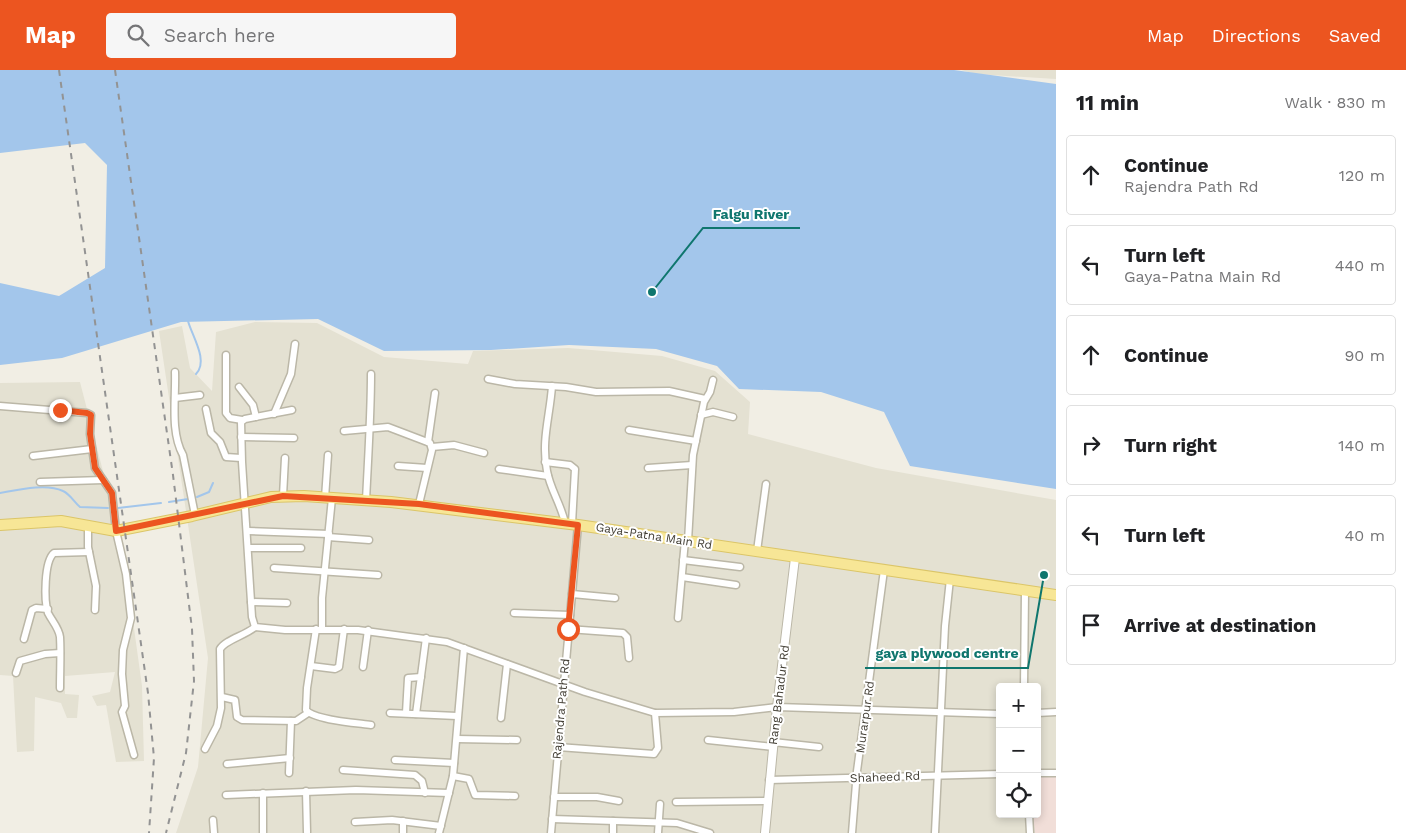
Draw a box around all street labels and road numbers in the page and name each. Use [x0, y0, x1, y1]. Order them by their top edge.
street label: Gaya-Patna Main Rd [595, 520, 713, 552]
street label: Rang Bahadur Rd [766, 644, 792, 746]
street label: Rajendra Path Rd [550, 658, 572, 760]
street label: Murarpur Rd [853, 680, 877, 754]
street label: Shaheed Rd [850, 769, 920, 785]

